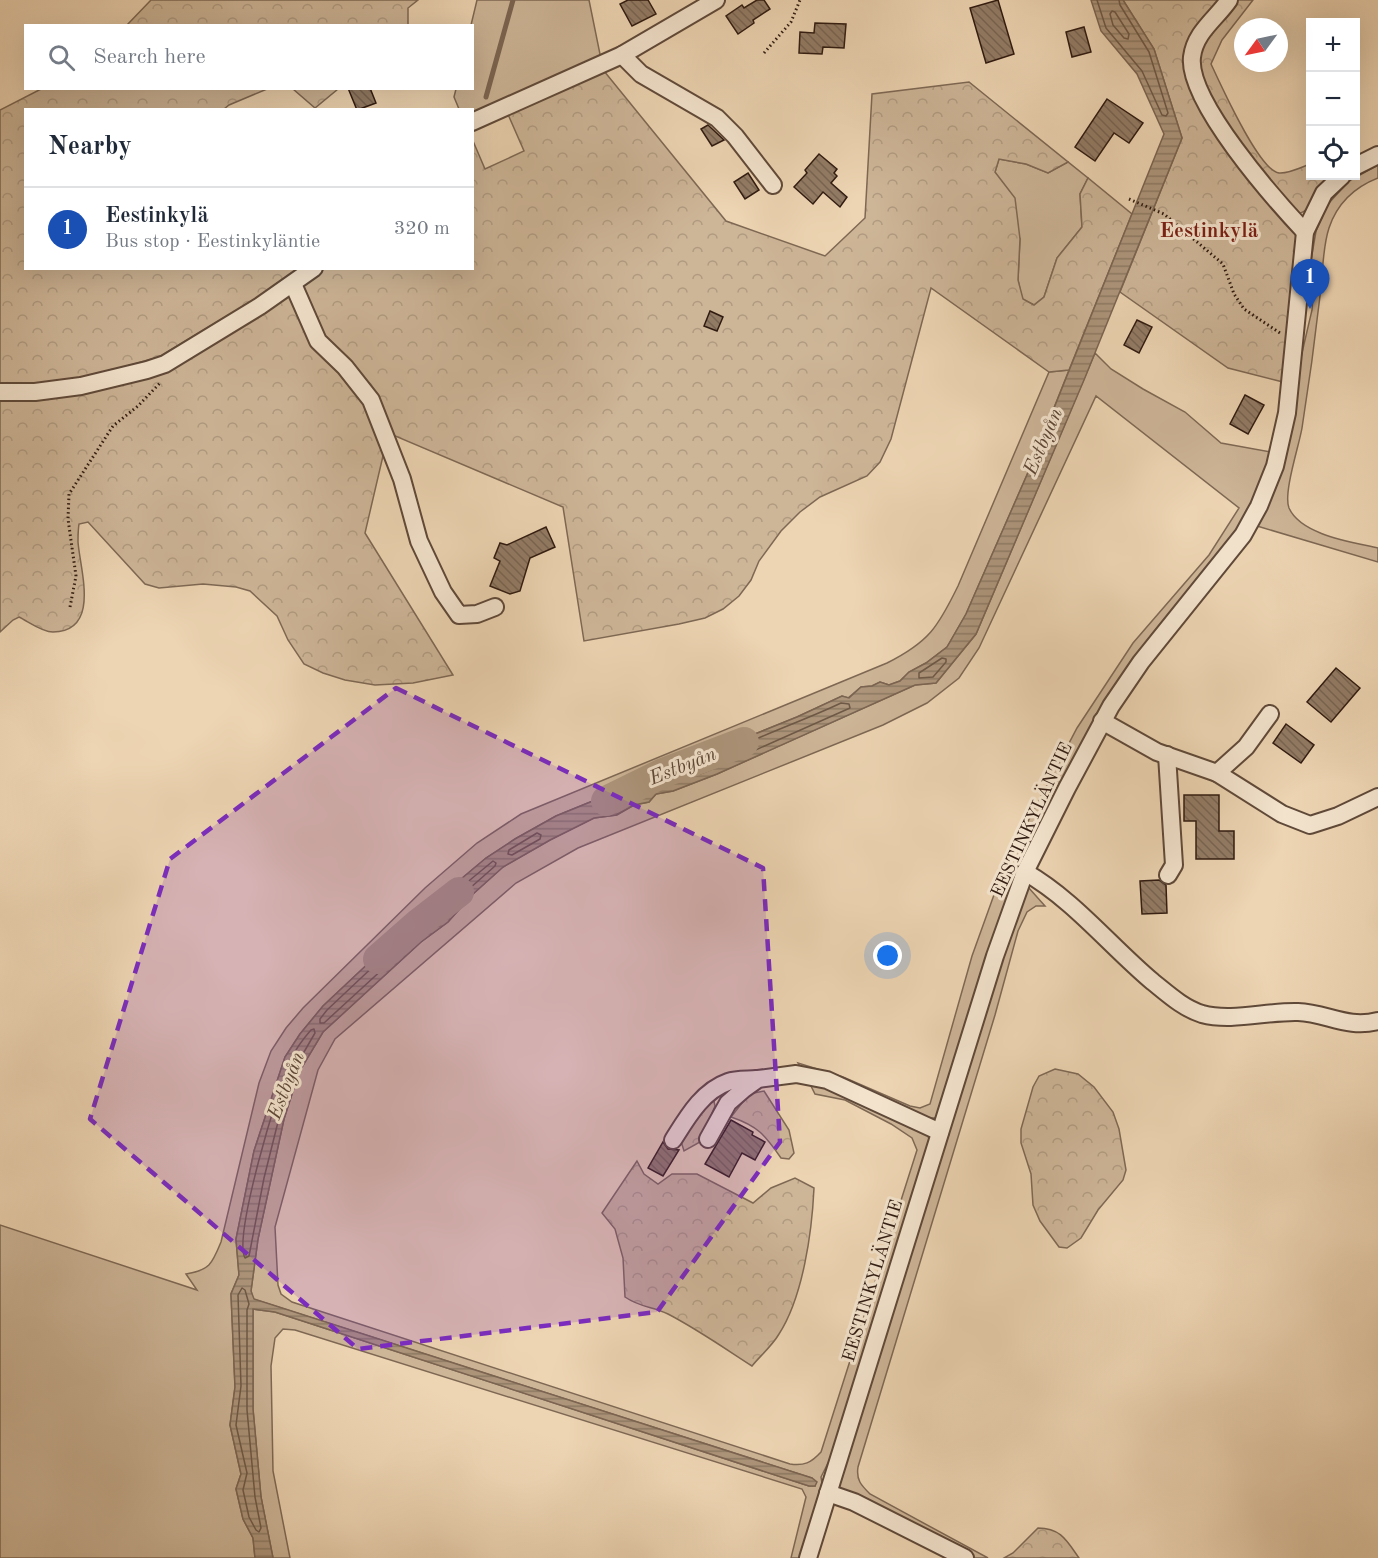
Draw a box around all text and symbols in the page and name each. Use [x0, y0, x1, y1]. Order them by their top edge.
north arrow [1234, 18, 1288, 72]
map controls [1306, 18, 1360, 180]
button: + [1306, 18, 1360, 72]
search box [24, 24, 474, 90]
icon: search [45, 41, 78, 74]
text: Search here [93, 46, 206, 68]
button: − [1306, 72, 1360, 126]
button: locate [1306, 126, 1360, 180]
text: Nearby [48, 134, 132, 160]
text: Eestinkylä [105, 205, 209, 227]
text: 1 [62, 219, 73, 239]
text: 320 m [394, 219, 450, 239]
district label: Eestinkylä [1160, 221, 1259, 242]
text: Bus stop · Eestinkyläntie [105, 232, 320, 252]
pin: 1 [1290, 260, 1330, 309]
water label: Estbyån [1021, 406, 1067, 479]
street label: EESTINKYLÄNTIE [986, 739, 1076, 900]
water label: Estbyån [645, 744, 720, 790]
your location [873, 941, 902, 970]
water label: Estbyån [265, 1049, 309, 1124]
street label: EESTINKYLÄNTIE [837, 1197, 906, 1364]

